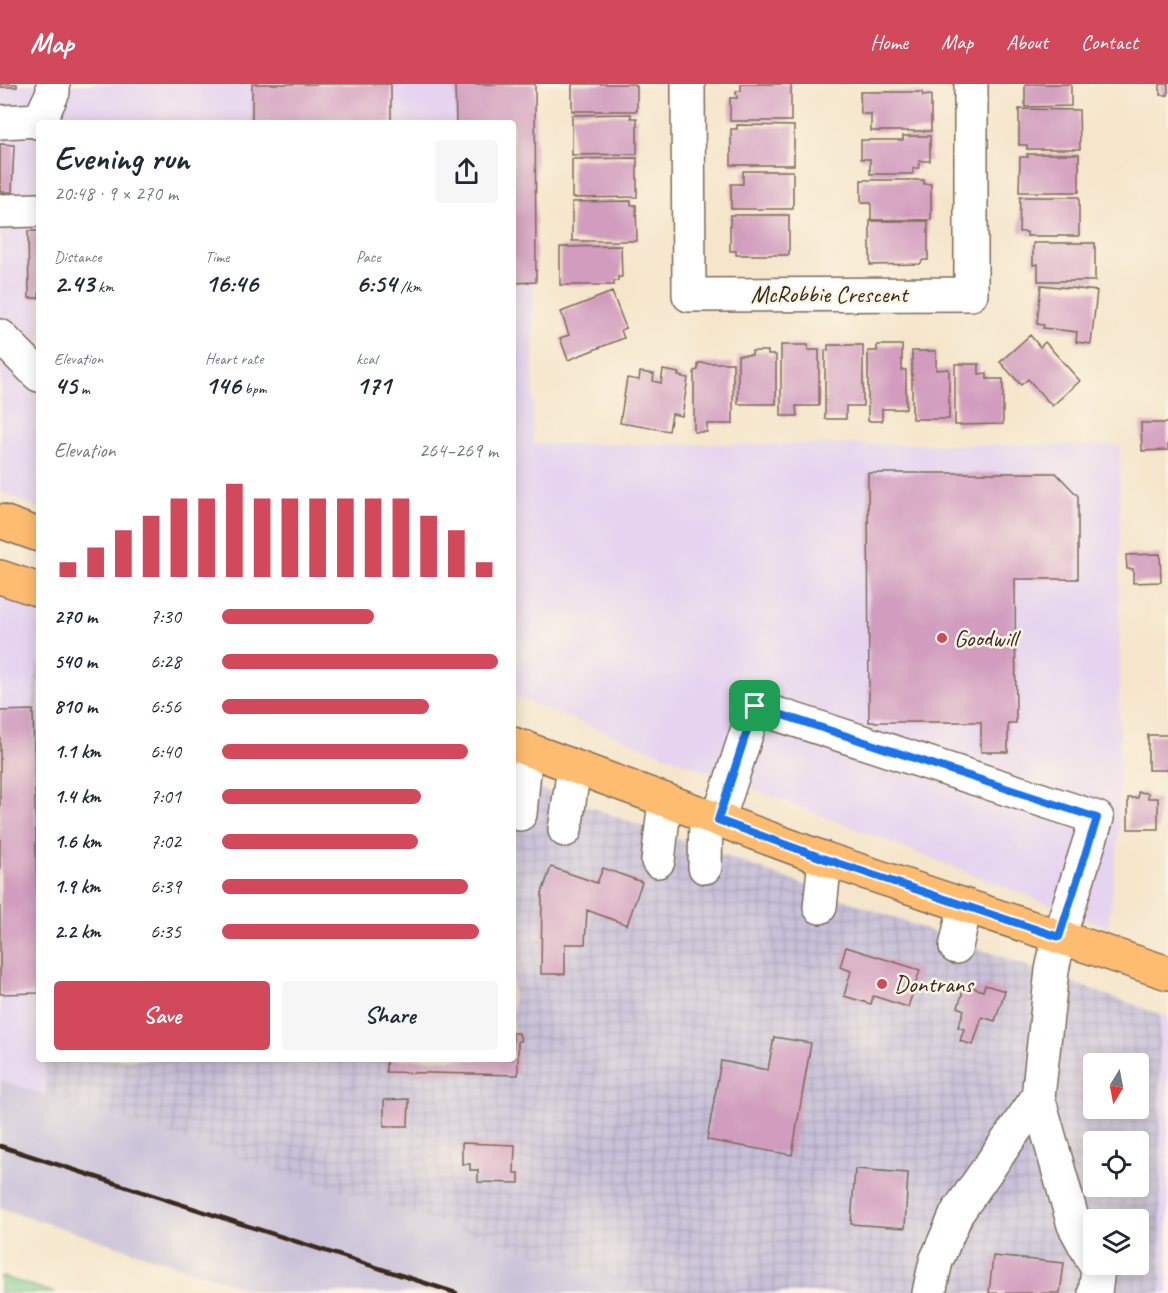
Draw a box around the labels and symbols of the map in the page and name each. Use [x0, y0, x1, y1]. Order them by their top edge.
street label: McRobbie Crescent [751, 279, 909, 309]
place label: Goodwill [954, 623, 1021, 653]
marker: Goodwill [935, 631, 949, 645]
pin [729, 680, 780, 731]
place label: Dontrans [894, 969, 974, 999]
marker: Dontrans [875, 977, 889, 991]
north arrow [1083, 1053, 1149, 1119]

